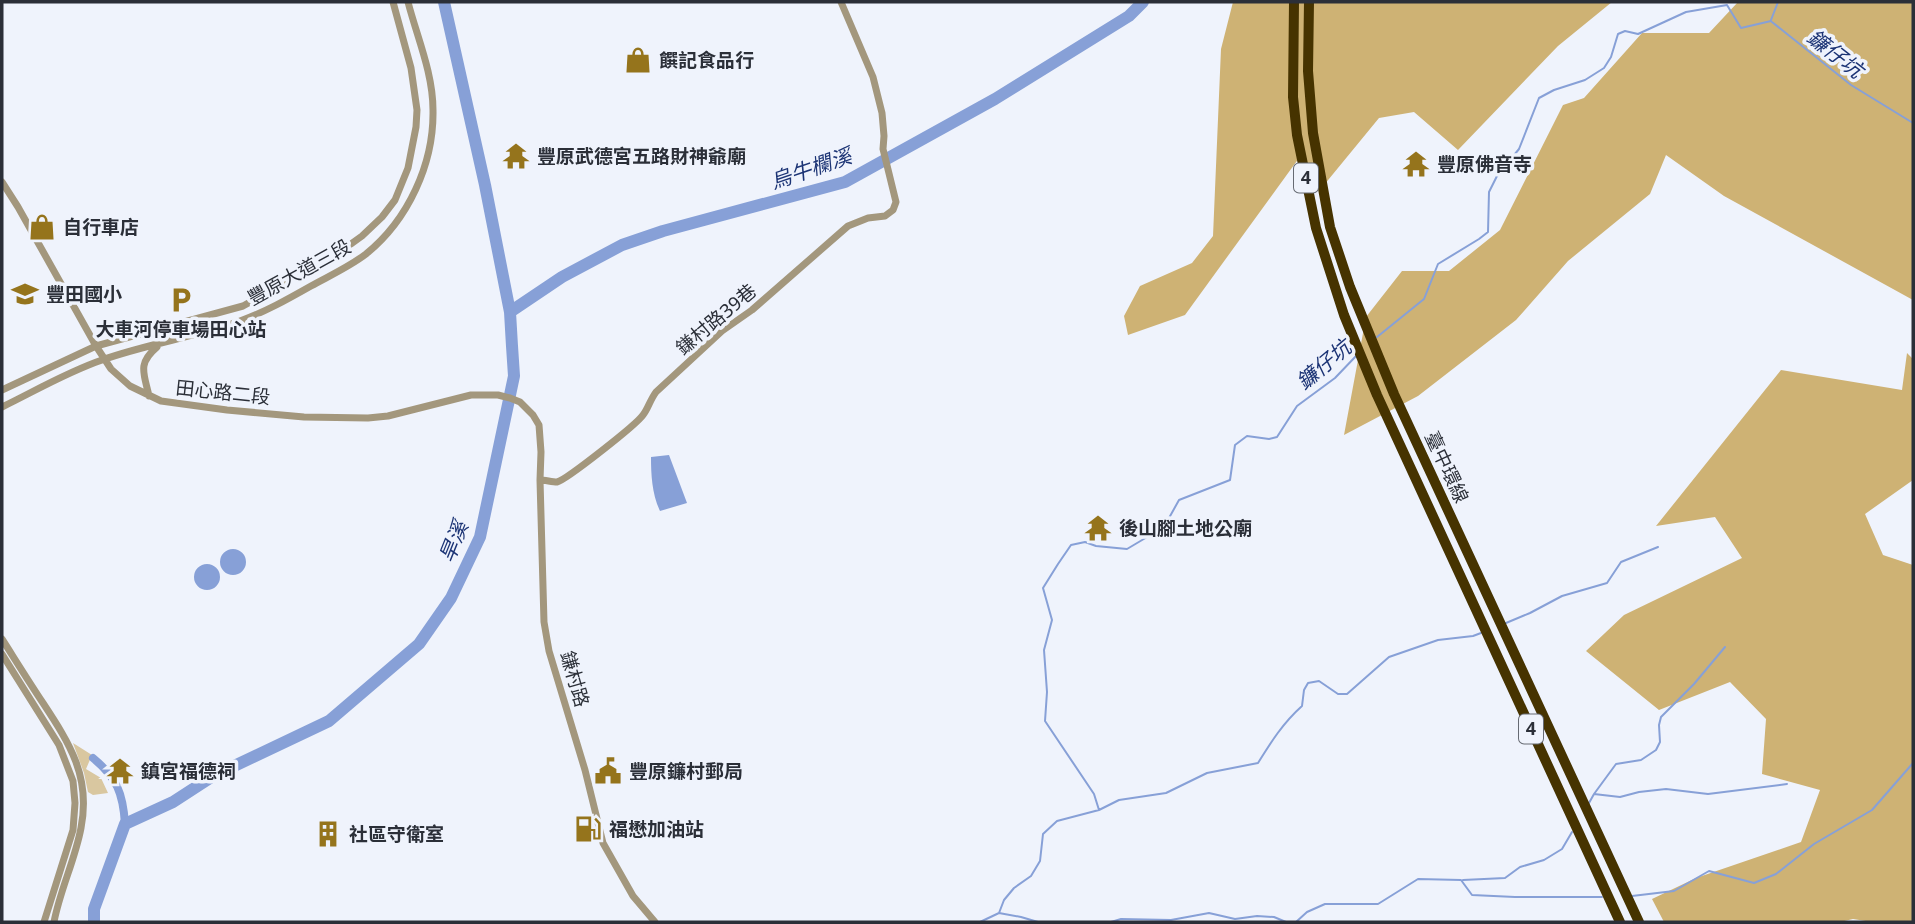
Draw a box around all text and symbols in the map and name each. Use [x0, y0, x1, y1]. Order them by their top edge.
water label: 鐮仔坑 [1802, 23, 1871, 85]
shop icon: 饌記食品行 [623, 45, 653, 75]
place label: 饌記食品行 [659, 47, 754, 73]
water label: 烏牛欄溪 [766, 140, 858, 195]
temple icon: 豐原武德宮五路財神爺廟 [501, 141, 531, 171]
place label: 豐原武德宮五路財神爺廟 [537, 143, 746, 169]
temple icon: 豐原佛音寺 [1401, 149, 1431, 179]
place label: 豐原佛音寺 [1437, 151, 1532, 177]
road number: 4 [1294, 163, 1318, 192]
shop icon: 自行車店 [27, 212, 57, 242]
place label: 自行車店 [63, 214, 139, 240]
street label: 豐原大道三段 [243, 233, 355, 311]
street label: 鎌村路39巷 [670, 278, 762, 360]
school or university icon: 豐田國小 [10, 279, 40, 309]
place label: 豐田國小 [46, 281, 122, 307]
parking icon: 大車河停車場田心站 [166, 285, 196, 315]
place label: 大車河停車場田心站 [95, 316, 267, 342]
water label: 鐮仔坑 [1290, 331, 1359, 395]
street label: 田心路二段 [174, 374, 272, 410]
street label: 臺中環線 [1419, 427, 1475, 507]
temple icon: 後山腳土地公廟 [1083, 513, 1113, 543]
water label: 旱溪 [432, 514, 475, 566]
place label: 後山腳土地公廟 [1119, 515, 1252, 541]
street label: 鎌村路 [555, 648, 595, 710]
road number: 4 [1519, 714, 1543, 744]
temple icon: 鎮宮福德祠 [105, 756, 135, 786]
public building icon: 豐原鐮村郵局 [593, 756, 623, 786]
place label: 鎮宮福德祠 [141, 758, 236, 784]
place label: 豐原鐮村郵局 [629, 758, 743, 784]
fuel station icon: 福懋加油站 [573, 814, 603, 844]
place label: 福懋加油站 [609, 816, 704, 842]
building icon: 社區守衛室 [313, 819, 343, 849]
place label: 社區守衛室 [349, 821, 444, 847]

